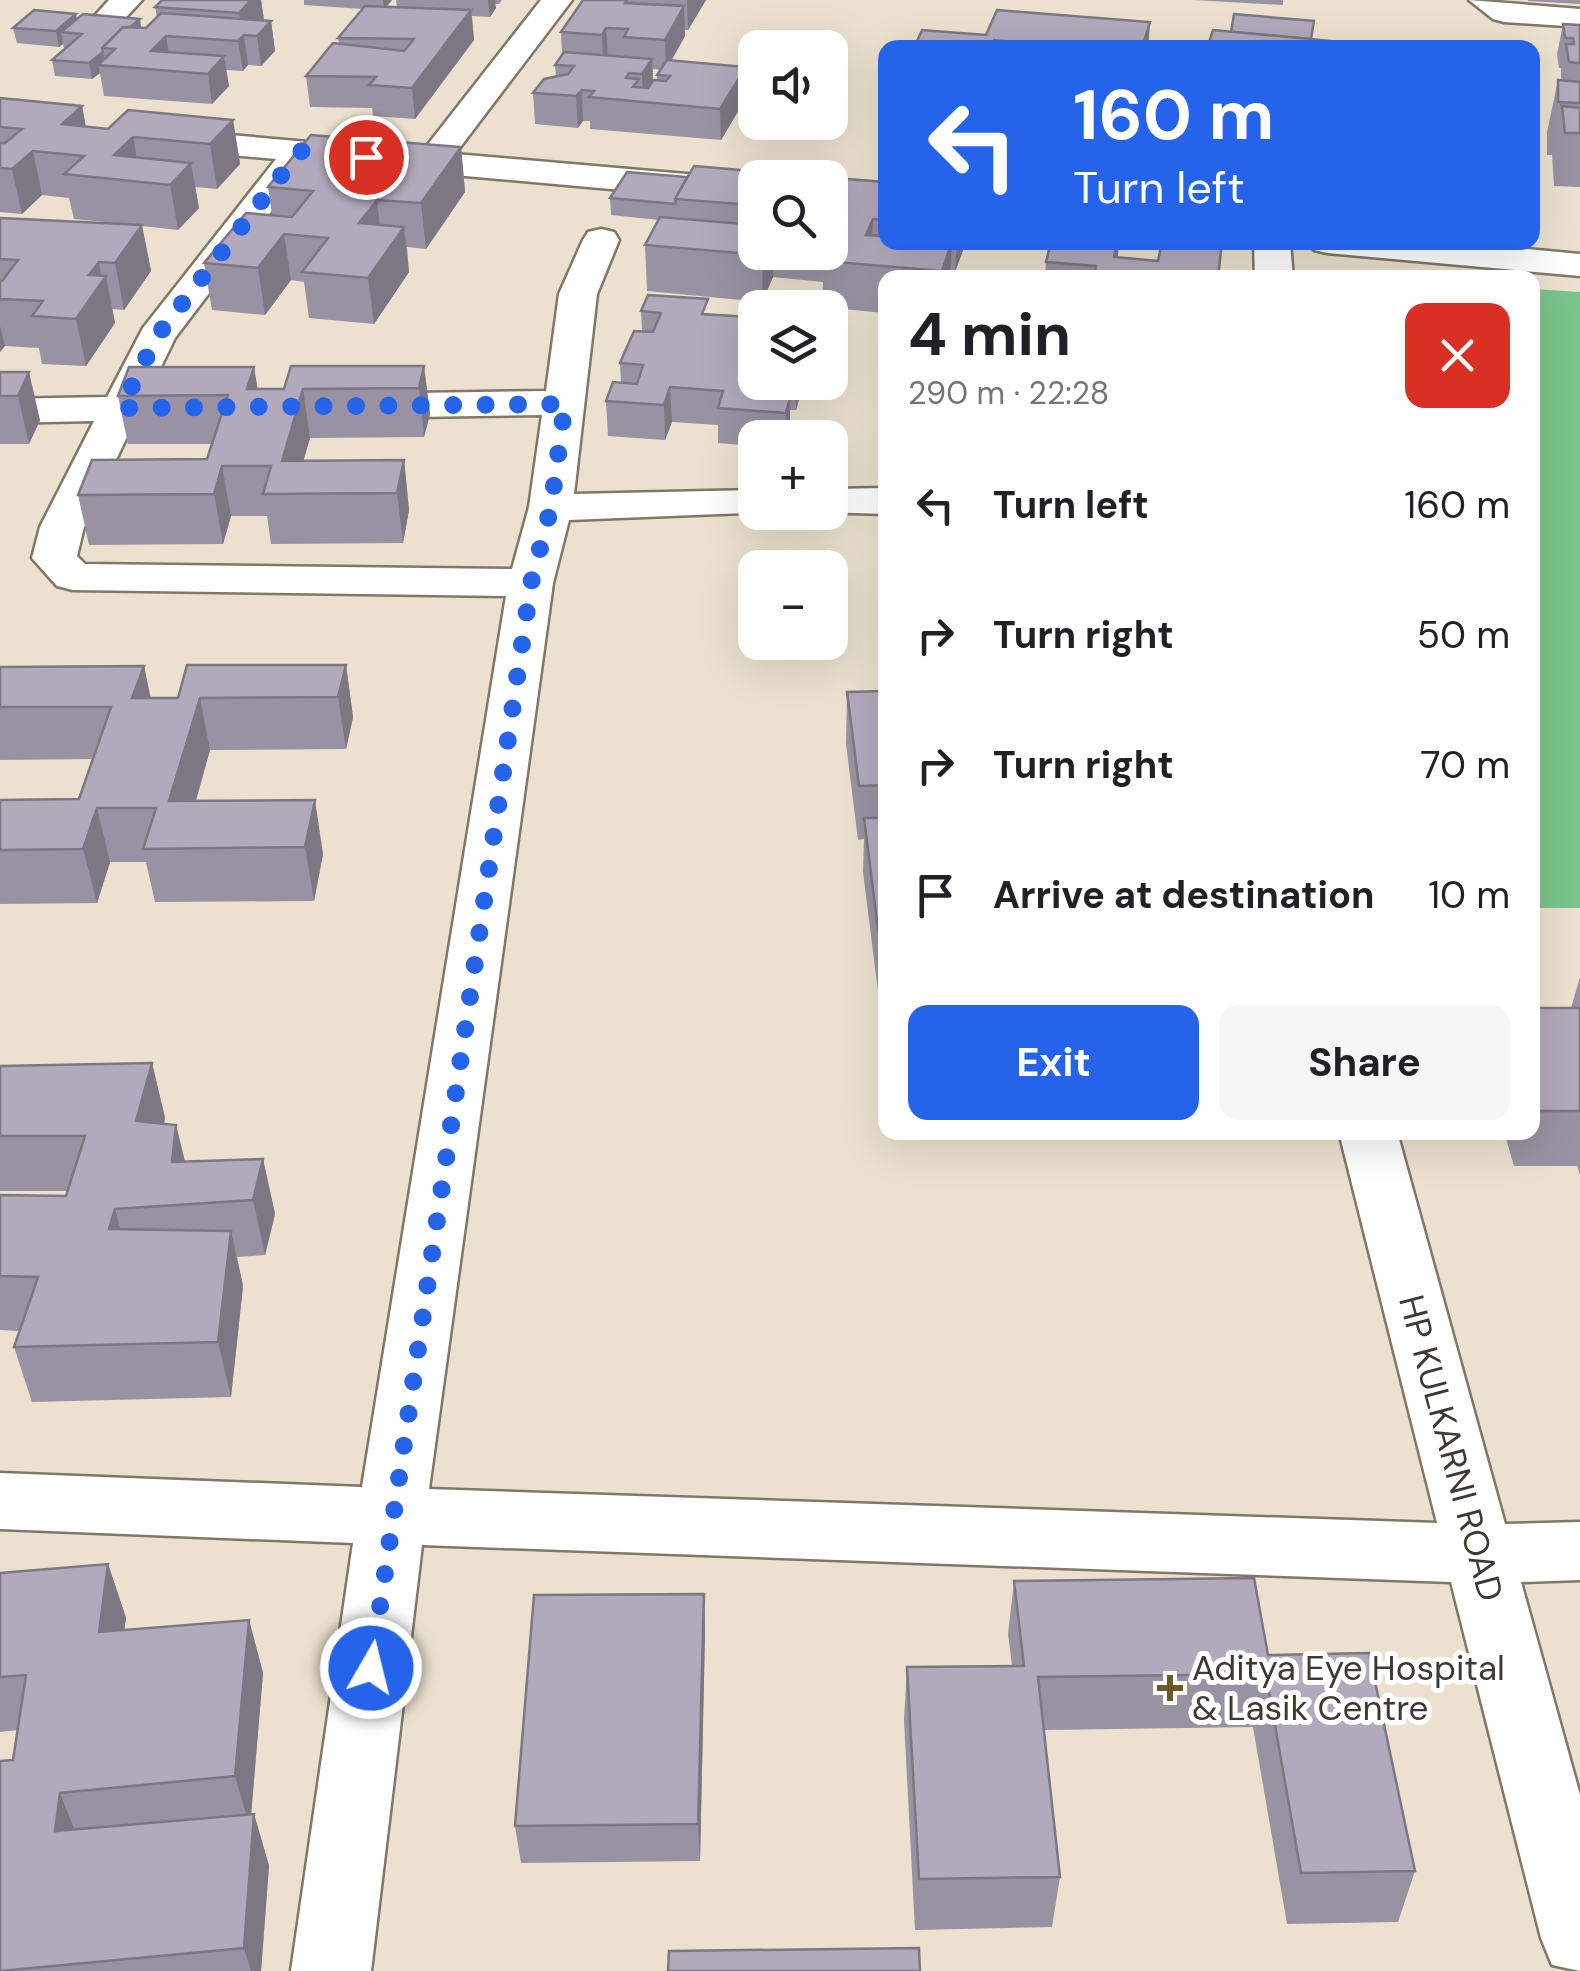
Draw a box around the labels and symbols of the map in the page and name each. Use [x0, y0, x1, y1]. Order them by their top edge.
pin [324, 115, 409, 200]
street label: HP KULKARNI ROAD [1388, 1290, 1514, 1606]
position arrow [319, 1616, 423, 1720]
place label: Aditya Eye Hospital & Lasik Centre [1192, 1645, 1505, 1731]
marker: Aditya Eye Hospital & Lasik Centre [1157, 1675, 1183, 1701]

